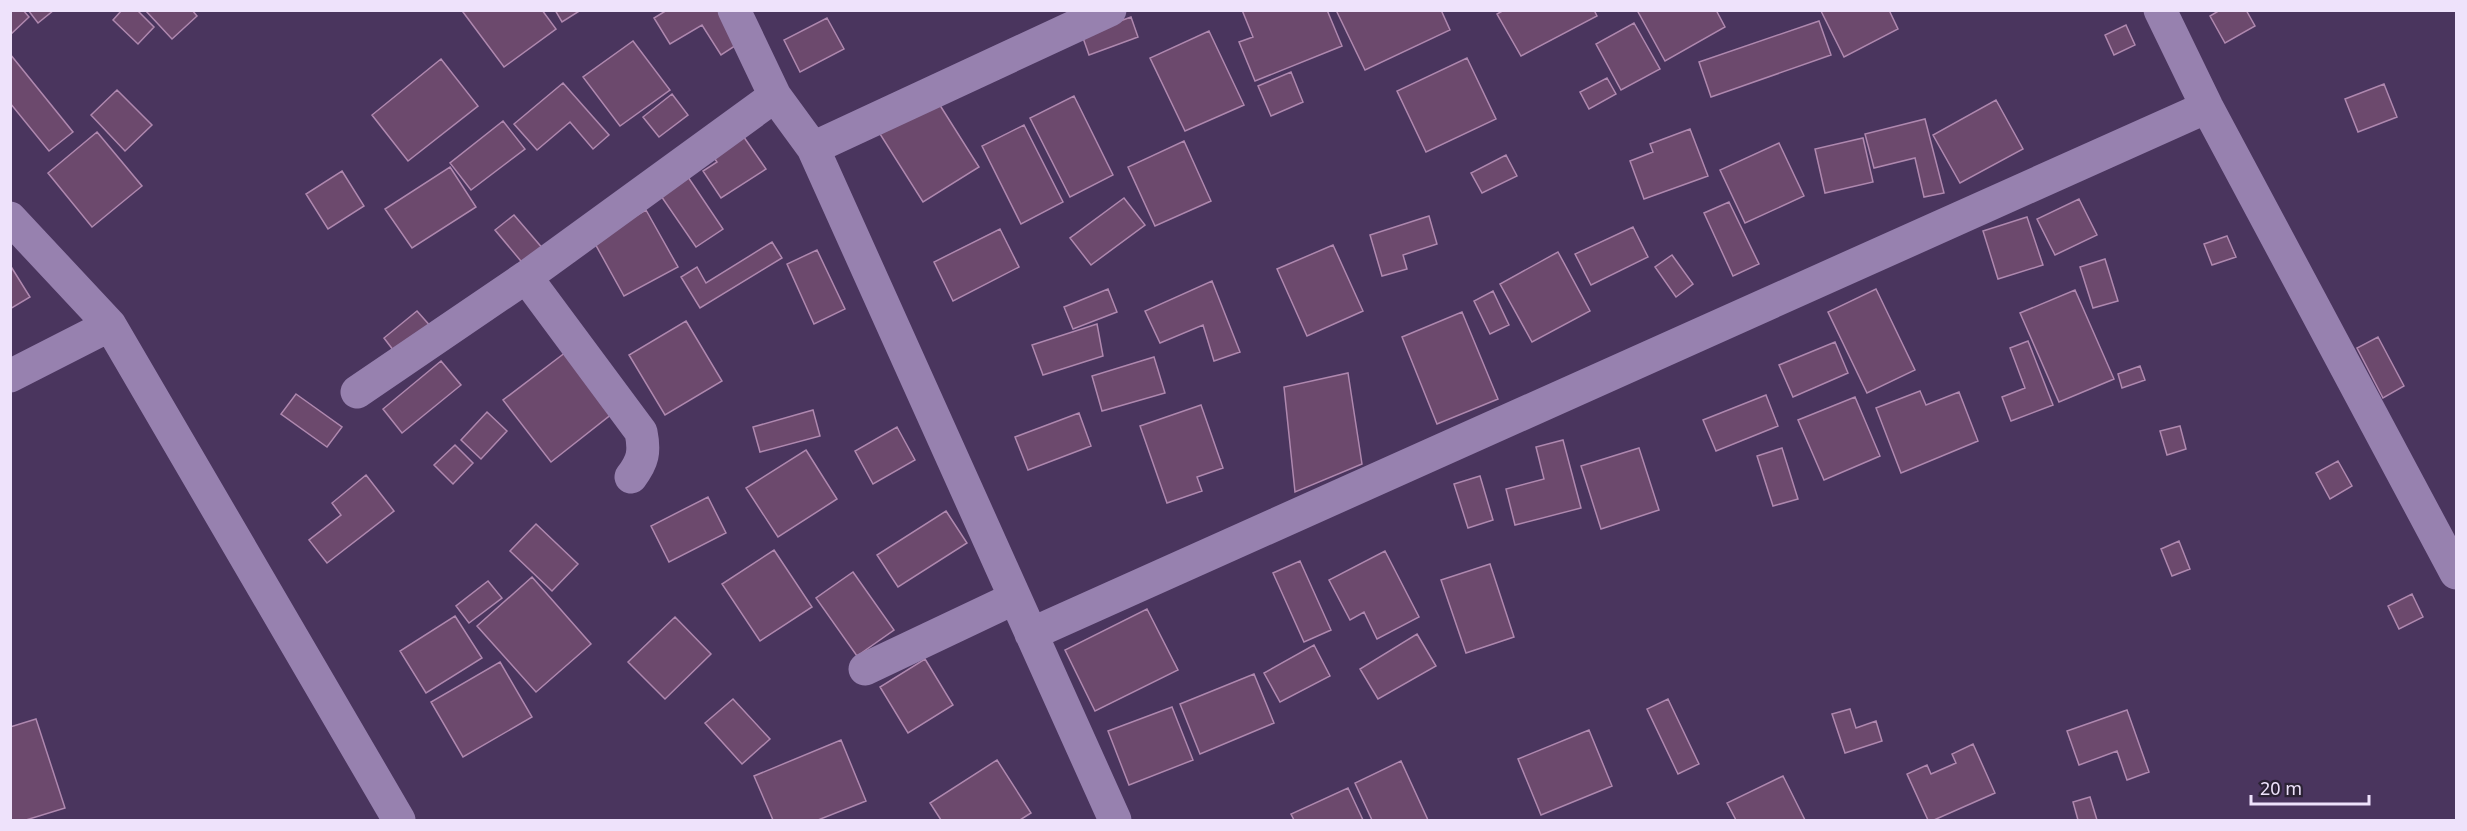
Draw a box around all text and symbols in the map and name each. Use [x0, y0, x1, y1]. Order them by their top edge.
scale bar [2251, 768, 2370, 806]
text: 20 m [2260, 776, 2302, 800]

